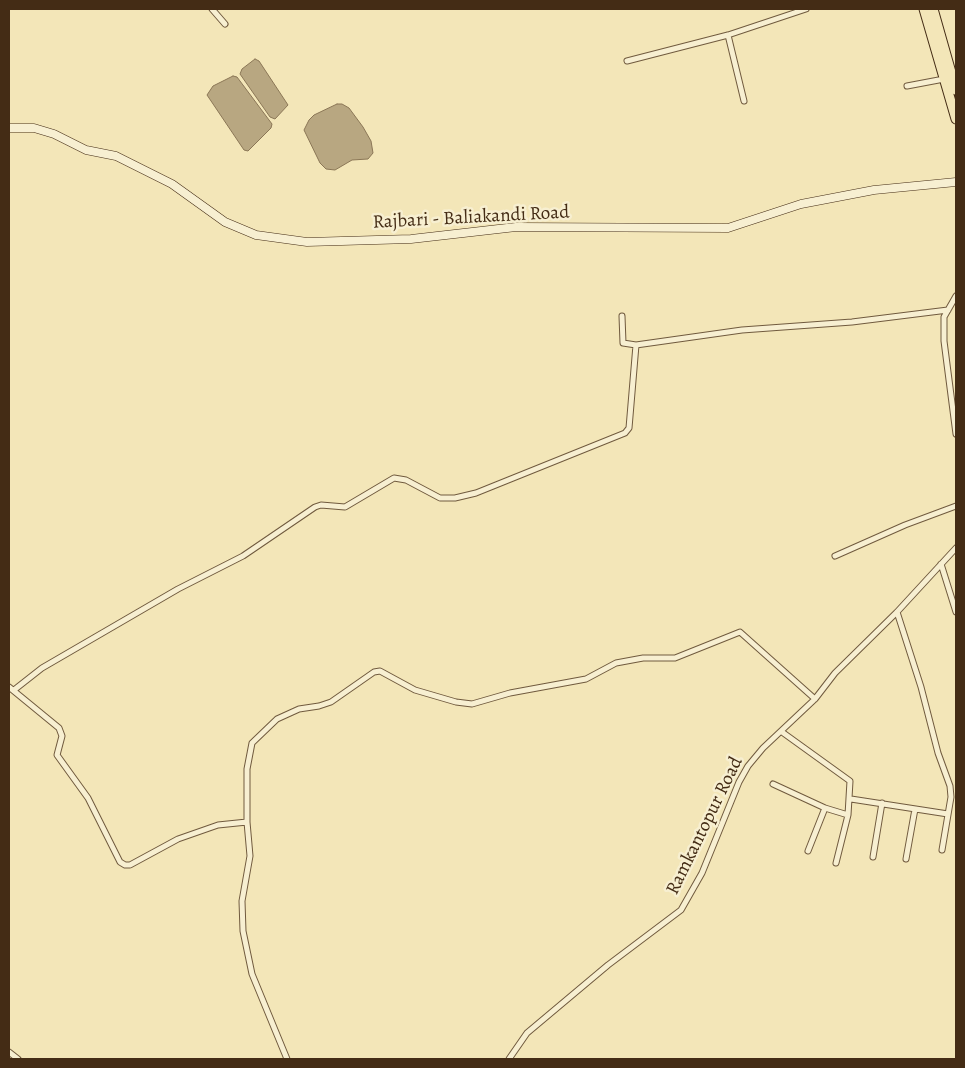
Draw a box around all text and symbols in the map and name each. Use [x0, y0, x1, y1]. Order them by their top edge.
street label: Rajbari - Baliakandi Road [372, 201, 570, 235]
street label: Ramkantopur Road [662, 753, 748, 899]

